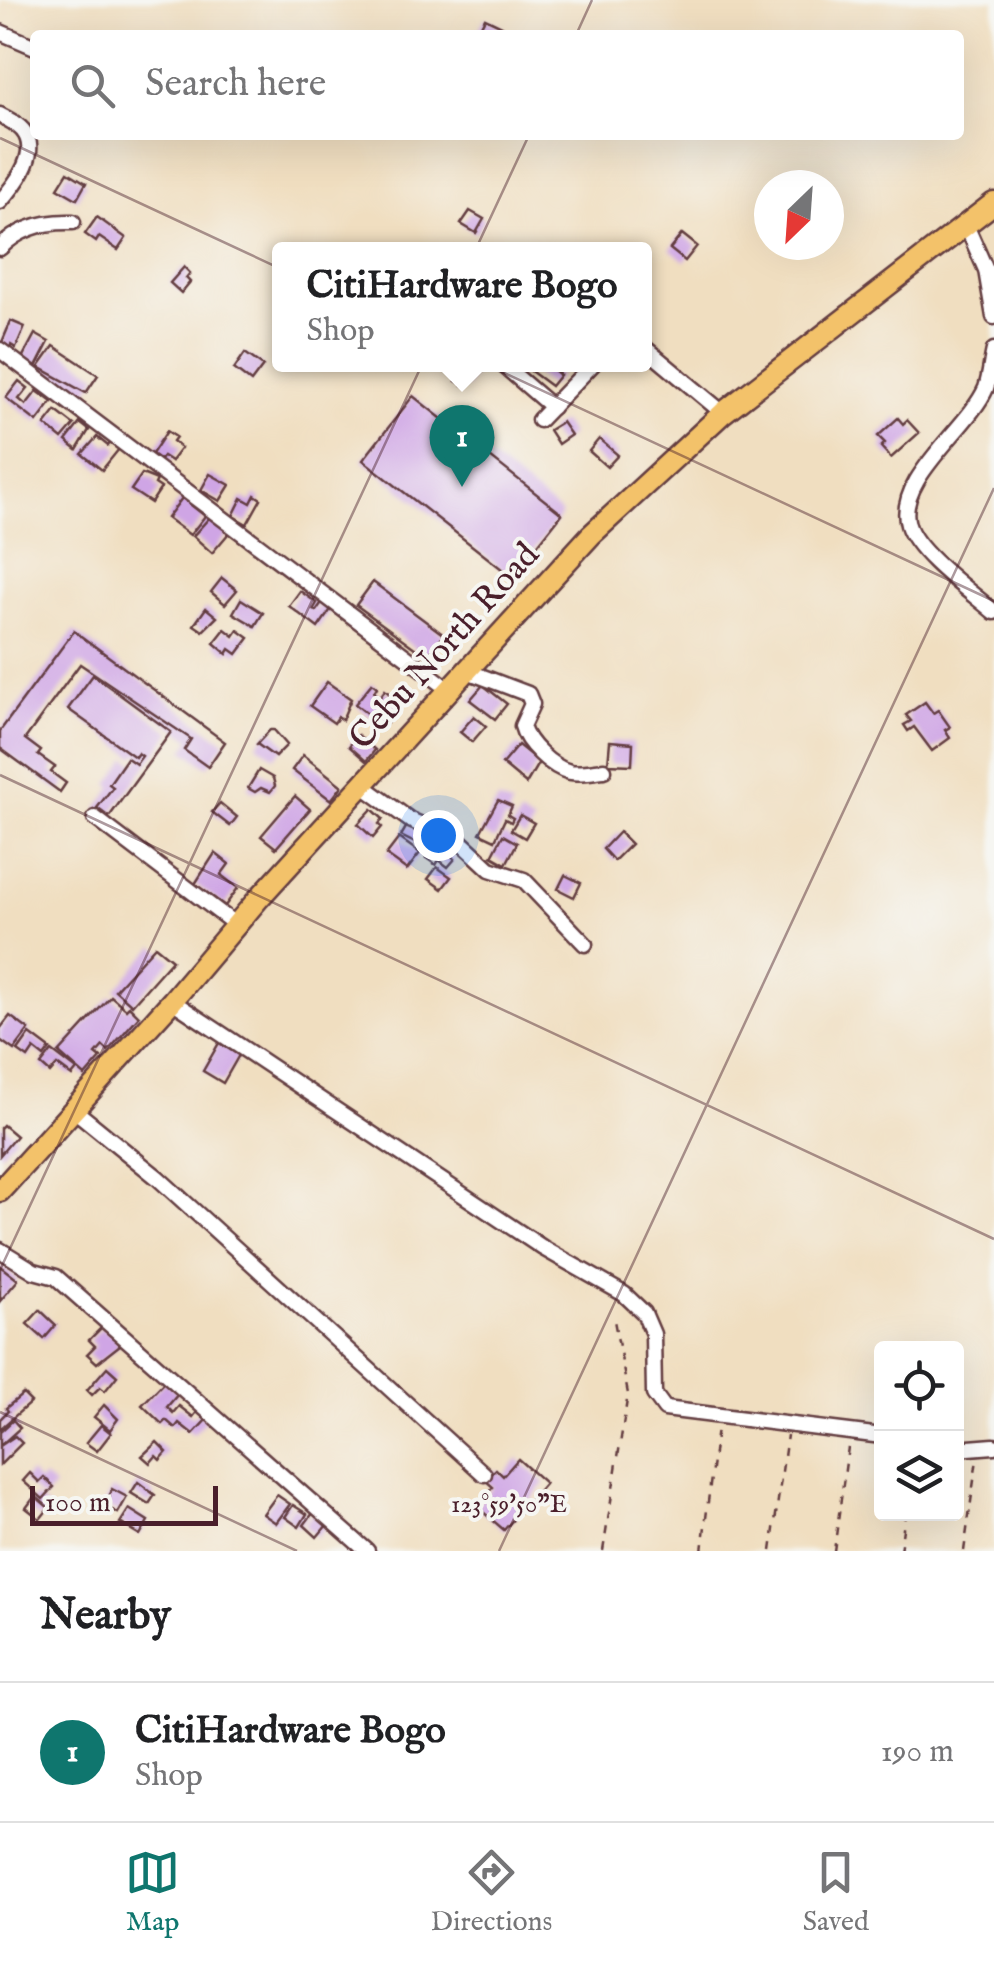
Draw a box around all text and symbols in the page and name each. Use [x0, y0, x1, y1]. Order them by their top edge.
search box [30, 30, 964, 140]
icon: search [65, 58, 120, 113]
text: Search here [145, 61, 326, 109]
north arrow [754, 170, 844, 260]
popup [272, 242, 652, 372]
text: CitiHardware Bogo [307, 263, 617, 311]
text: Shop [307, 311, 374, 352]
pin: 1 [430, 404, 494, 487]
street label: Cebu North Road [340, 534, 550, 760]
your location [413, 810, 464, 861]
map controls [874, 1341, 964, 1521]
button: locate [874, 1341, 964, 1431]
button: layers [874, 1431, 964, 1521]
scale bar [30, 1481, 218, 1526]
text: 100 m [45, 1486, 111, 1521]
text: 123°59'50"E [451, 1489, 567, 1521]
text: Nearby [40, 1590, 171, 1643]
text: CitiHardware Bogo [135, 1708, 446, 1756]
text: 1 [67, 1732, 78, 1773]
text: 190 m [881, 1732, 954, 1773]
text: Shop [135, 1756, 203, 1797]
tab: Map [125, 1845, 180, 1940]
tab: Directions [430, 1845, 552, 1940]
tab: Saved [803, 1845, 869, 1940]

